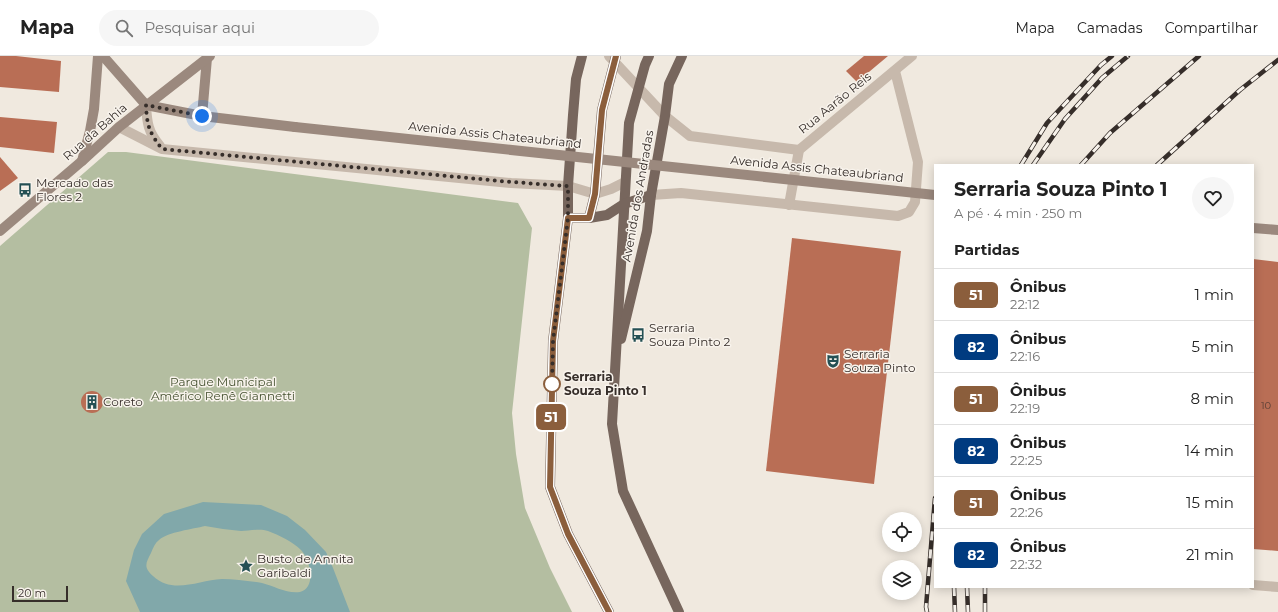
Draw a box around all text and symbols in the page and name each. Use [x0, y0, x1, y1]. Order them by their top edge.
search box [99, 10, 379, 46]
text: Mapa [20, 16, 75, 39]
icon: search [113, 17, 135, 39]
text: Pesquisar aqui [145, 18, 255, 37]
text: Mapa [1016, 19, 1055, 37]
text: Camadas [1077, 19, 1143, 37]
text: Compartilhar [1165, 19, 1258, 37]
street label: Rua Aarão Reis [795, 68, 874, 137]
street label: Rua da Bahia [60, 100, 130, 163]
your location [192, 106, 212, 126]
street label: Avenida Assis Chateaubriand [408, 118, 582, 151]
street label: Avenida dos Andradas [619, 129, 657, 263]
street label: Avenida Assis Chateaubriand [730, 152, 904, 185]
place label: Mercado das Flores 2 [36, 175, 113, 204]
button: heart [1192, 177, 1234, 219]
text: Serraria Souza Pinto 1 [954, 178, 1167, 201]
bus stop icon: Mercado das Flores 2 [17, 182, 33, 198]
text: A pé · 4 min · 250 m [954, 205, 1082, 221]
text: Partidas [954, 240, 1019, 259]
text: Ônibus [1010, 277, 1066, 296]
text: 1 min [1195, 285, 1234, 304]
text: 51 [969, 286, 983, 304]
text: 22:12 [1010, 296, 1040, 312]
place label: Serraria Souza Pinto 2 [649, 320, 731, 349]
bus stop icon: Serraria Souza Pinto 2 [630, 327, 646, 343]
text: Ônibus [1010, 329, 1066, 348]
text: 5 min [1191, 337, 1234, 356]
text: 82 [967, 338, 985, 356]
place label: Serraria Souza Pinto [844, 346, 915, 375]
text: 22:16 [1010, 348, 1040, 364]
theatre icon: Serraria Souza Pinto [825, 353, 841, 369]
place label: Serraria Souza Pinto 1 [564, 369, 647, 398]
park label: Parque Municipal Américo Renê Giannetti [151, 374, 295, 403]
marker: Serraria Souza Pinto 1 [543, 375, 561, 393]
text: Ônibus [1010, 381, 1066, 400]
text: 8 min [1190, 389, 1234, 408]
text: 51 [969, 390, 983, 408]
building icon: Coreto [84, 394, 100, 410]
place label: Coreto [103, 394, 143, 409]
house number: 10 [1261, 399, 1271, 412]
text: 22:19 [1010, 400, 1040, 416]
line badge: 51 [533, 404, 569, 430]
text: 51 [544, 408, 558, 426]
text: Ônibus [1010, 433, 1066, 452]
text: 14 min [1185, 441, 1234, 460]
text: 82 [967, 442, 985, 460]
text: 22:25 [1010, 452, 1042, 468]
text: Ônibus [1010, 485, 1066, 504]
text: 15 min [1186, 493, 1234, 512]
text: 51 [969, 494, 983, 512]
text: 22:26 [1010, 504, 1043, 520]
map controls [882, 512, 922, 600]
button: locate [882, 512, 922, 552]
text: Ônibus [1010, 537, 1066, 556]
text: 21 min [1186, 545, 1234, 564]
text: 82 [967, 546, 985, 564]
place label: Busto de Annita Garibaldi [257, 551, 353, 580]
text: 22:32 [1010, 556, 1042, 572]
place icon: Busto de Annita Garibaldi [238, 558, 254, 574]
button: layers [882, 560, 922, 600]
scale bar [12, 584, 68, 603]
text: 20 m [18, 586, 46, 600]

